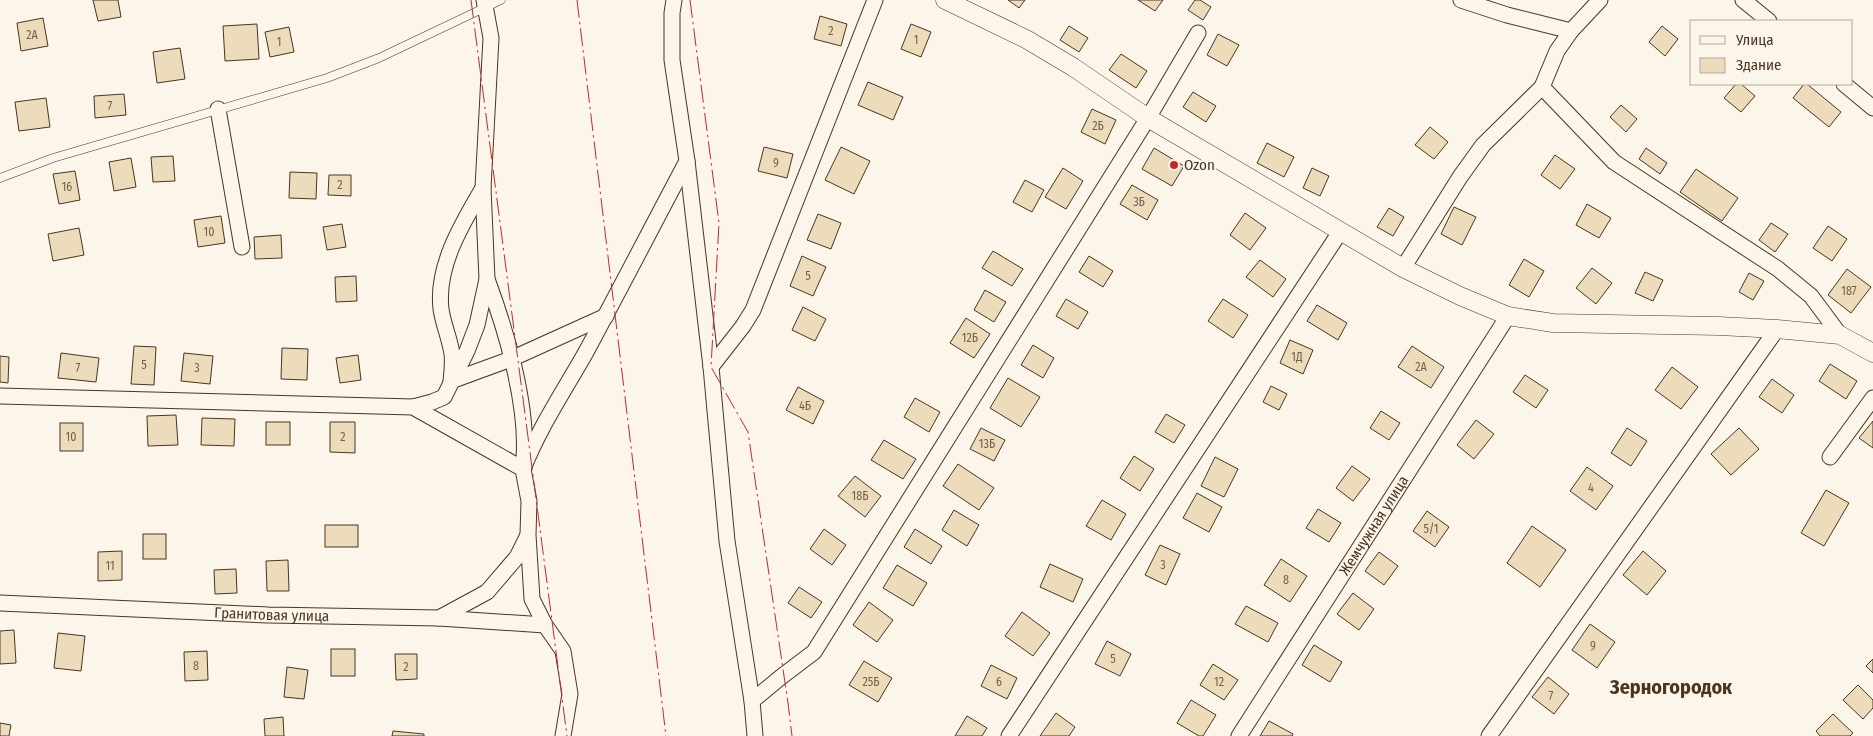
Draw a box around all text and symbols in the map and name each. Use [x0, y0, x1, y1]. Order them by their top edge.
legend [1690, 20, 1853, 85]
house number: 2 [828, 24, 834, 38]
house number: 2А [26, 28, 38, 42]
text: Улица [1735, 31, 1774, 49]
house number: 1 [914, 33, 918, 47]
house number: 1 [277, 35, 281, 49]
text: Здание [1736, 56, 1782, 74]
house number: 7 [108, 99, 113, 113]
house number: 2Б [1092, 119, 1104, 133]
house number: 9 [773, 156, 779, 170]
place label: Ozon [1184, 156, 1215, 174]
marker: Ozon [1168, 159, 1180, 171]
house number: 2 [337, 178, 343, 192]
house number: 16 [62, 180, 72, 194]
house number: 3Б [1133, 195, 1145, 209]
house number: 10 [204, 225, 214, 239]
house number: 5 [805, 269, 811, 283]
house number: 187 [1841, 284, 1857, 298]
house number: 12Б [962, 331, 978, 345]
house number: 1Д [1291, 350, 1303, 364]
house number: 5 [141, 358, 147, 372]
house number: 2А [1415, 360, 1427, 374]
house number: 7 [76, 361, 81, 375]
house number: 3 [194, 361, 200, 375]
house number: 4Б [799, 399, 811, 413]
house number: 10 [66, 430, 76, 444]
house number: 2 [340, 430, 346, 444]
house number: 13Б [979, 437, 995, 451]
street label: Жемчужная улица [1335, 472, 1412, 579]
house number: 4 [1588, 481, 1594, 495]
house number: 18Б [852, 489, 868, 503]
house number: 5/1 [1424, 522, 1438, 536]
house number: 3 [1160, 558, 1166, 572]
house number: 11 [105, 559, 115, 573]
house number: 8 [1283, 573, 1289, 587]
street label: Гранитовая улица [214, 604, 329, 625]
house number: 9 [1590, 639, 1596, 653]
house number: 5 [1110, 652, 1116, 666]
house number: 8 [193, 659, 199, 673]
house number: 2 [403, 660, 409, 674]
house number: 25Б [862, 675, 880, 689]
house number: 6 [996, 675, 1002, 689]
house number: 12 [1214, 675, 1224, 689]
district label: Зерногородок [1609, 675, 1733, 699]
house number: 7 [1549, 689, 1554, 703]

